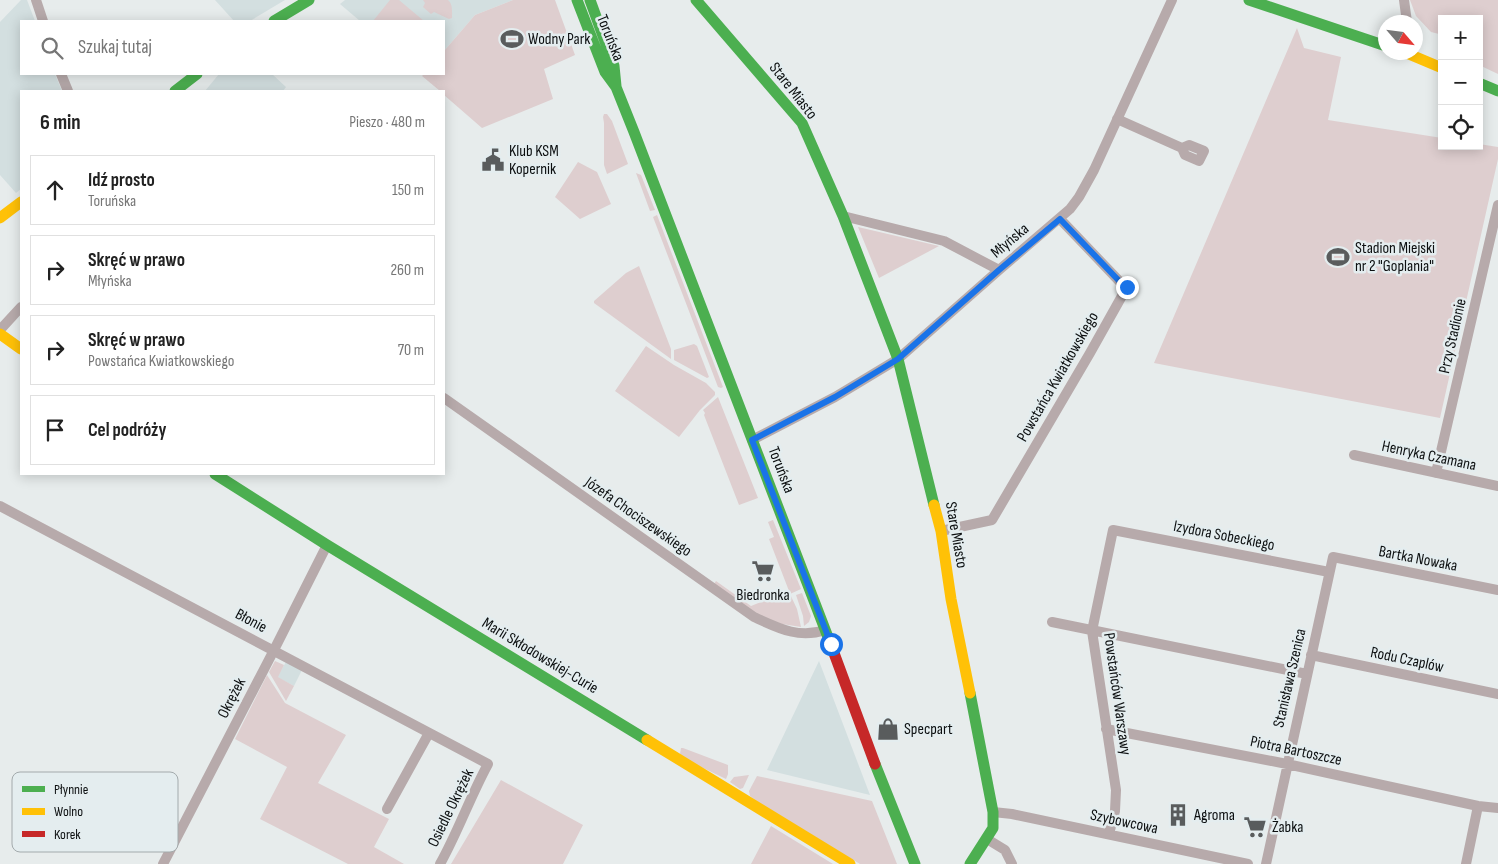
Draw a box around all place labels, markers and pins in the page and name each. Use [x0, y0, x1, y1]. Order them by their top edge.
sports icon: Wodny Park [499, 26, 525, 52]
place label: Wodny Park [528, 30, 590, 49]
place label: Klub KSM Kopernik [509, 142, 559, 179]
public building icon: Klub KSM Kopernik [480, 147, 506, 173]
place label: Stadion Miejski nr 2 "Goplania" [1355, 239, 1435, 276]
sports icon: Stadion Miejski nr 2 "Goplania" [1325, 244, 1351, 270]
supermarket icon: Biedronka [750, 558, 776, 584]
place label: Biedronka [736, 586, 790, 605]
shop icon: Specpart [875, 716, 901, 742]
place label: Specpart [904, 720, 953, 739]
building icon: Agroma [1165, 802, 1191, 828]
place label: Agroma [1193, 806, 1235, 825]
supermarket icon: Żabka [1242, 814, 1268, 840]
place label: Żabka [1272, 818, 1304, 837]

